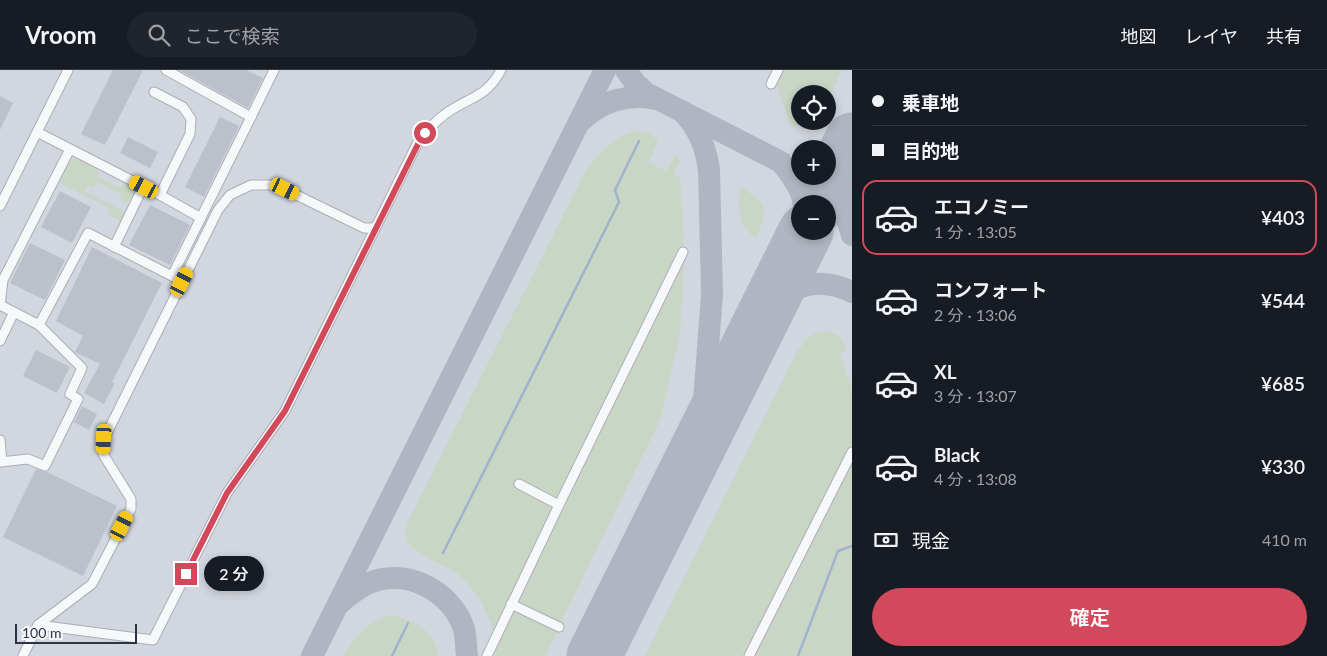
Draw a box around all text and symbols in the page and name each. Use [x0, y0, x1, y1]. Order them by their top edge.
search box [127, 12, 477, 57]
text: Vroom [25, 20, 97, 49]
icon: search [145, 21, 173, 49]
text: ここで検索 [185, 24, 280, 47]
text: 地図 [1121, 25, 1157, 47]
text: レイヤ [1185, 25, 1238, 47]
text: 共有 [1266, 25, 1302, 47]
map controls [791, 85, 836, 240]
button: locate [791, 85, 836, 130]
text: 乗車地 [902, 91, 959, 114]
route start [414, 122, 436, 144]
text: 目的地 [902, 139, 959, 162]
button: + [791, 140, 836, 185]
car [127, 174, 160, 200]
car [268, 176, 301, 202]
button: − [791, 195, 836, 240]
icon: car [874, 195, 919, 240]
text: エコノミー [934, 195, 1029, 218]
text: ¥403 [1261, 206, 1305, 229]
text: 1 分 · 13:05 [934, 222, 1017, 241]
car [168, 265, 195, 299]
icon: car [874, 278, 919, 323]
text: コンフォート [934, 278, 1047, 301]
text: ¥544 [1261, 289, 1305, 312]
text: 2 分 · 13:06 [934, 305, 1017, 324]
text: XL [934, 360, 957, 383]
icon: car [874, 361, 919, 406]
text: ¥685 [1261, 372, 1305, 395]
text: 3 分 · 13:07 [934, 386, 1017, 405]
car [95, 424, 112, 454]
text: Black [934, 443, 980, 466]
icon: car [874, 444, 919, 489]
text: ¥330 [1261, 455, 1305, 478]
text: 4 分 · 13:08 [934, 469, 1017, 488]
car [108, 509, 135, 543]
icon: cash [872, 526, 900, 554]
text: 現金 [912, 529, 950, 552]
text: 410 m [1262, 530, 1307, 549]
callout: 2 分 [204, 556, 264, 592]
route end [175, 563, 197, 585]
text: 2 分 [219, 564, 249, 583]
button: 確定 [872, 588, 1307, 646]
scale bar [15, 621, 138, 644]
text: 100 m [22, 624, 61, 641]

